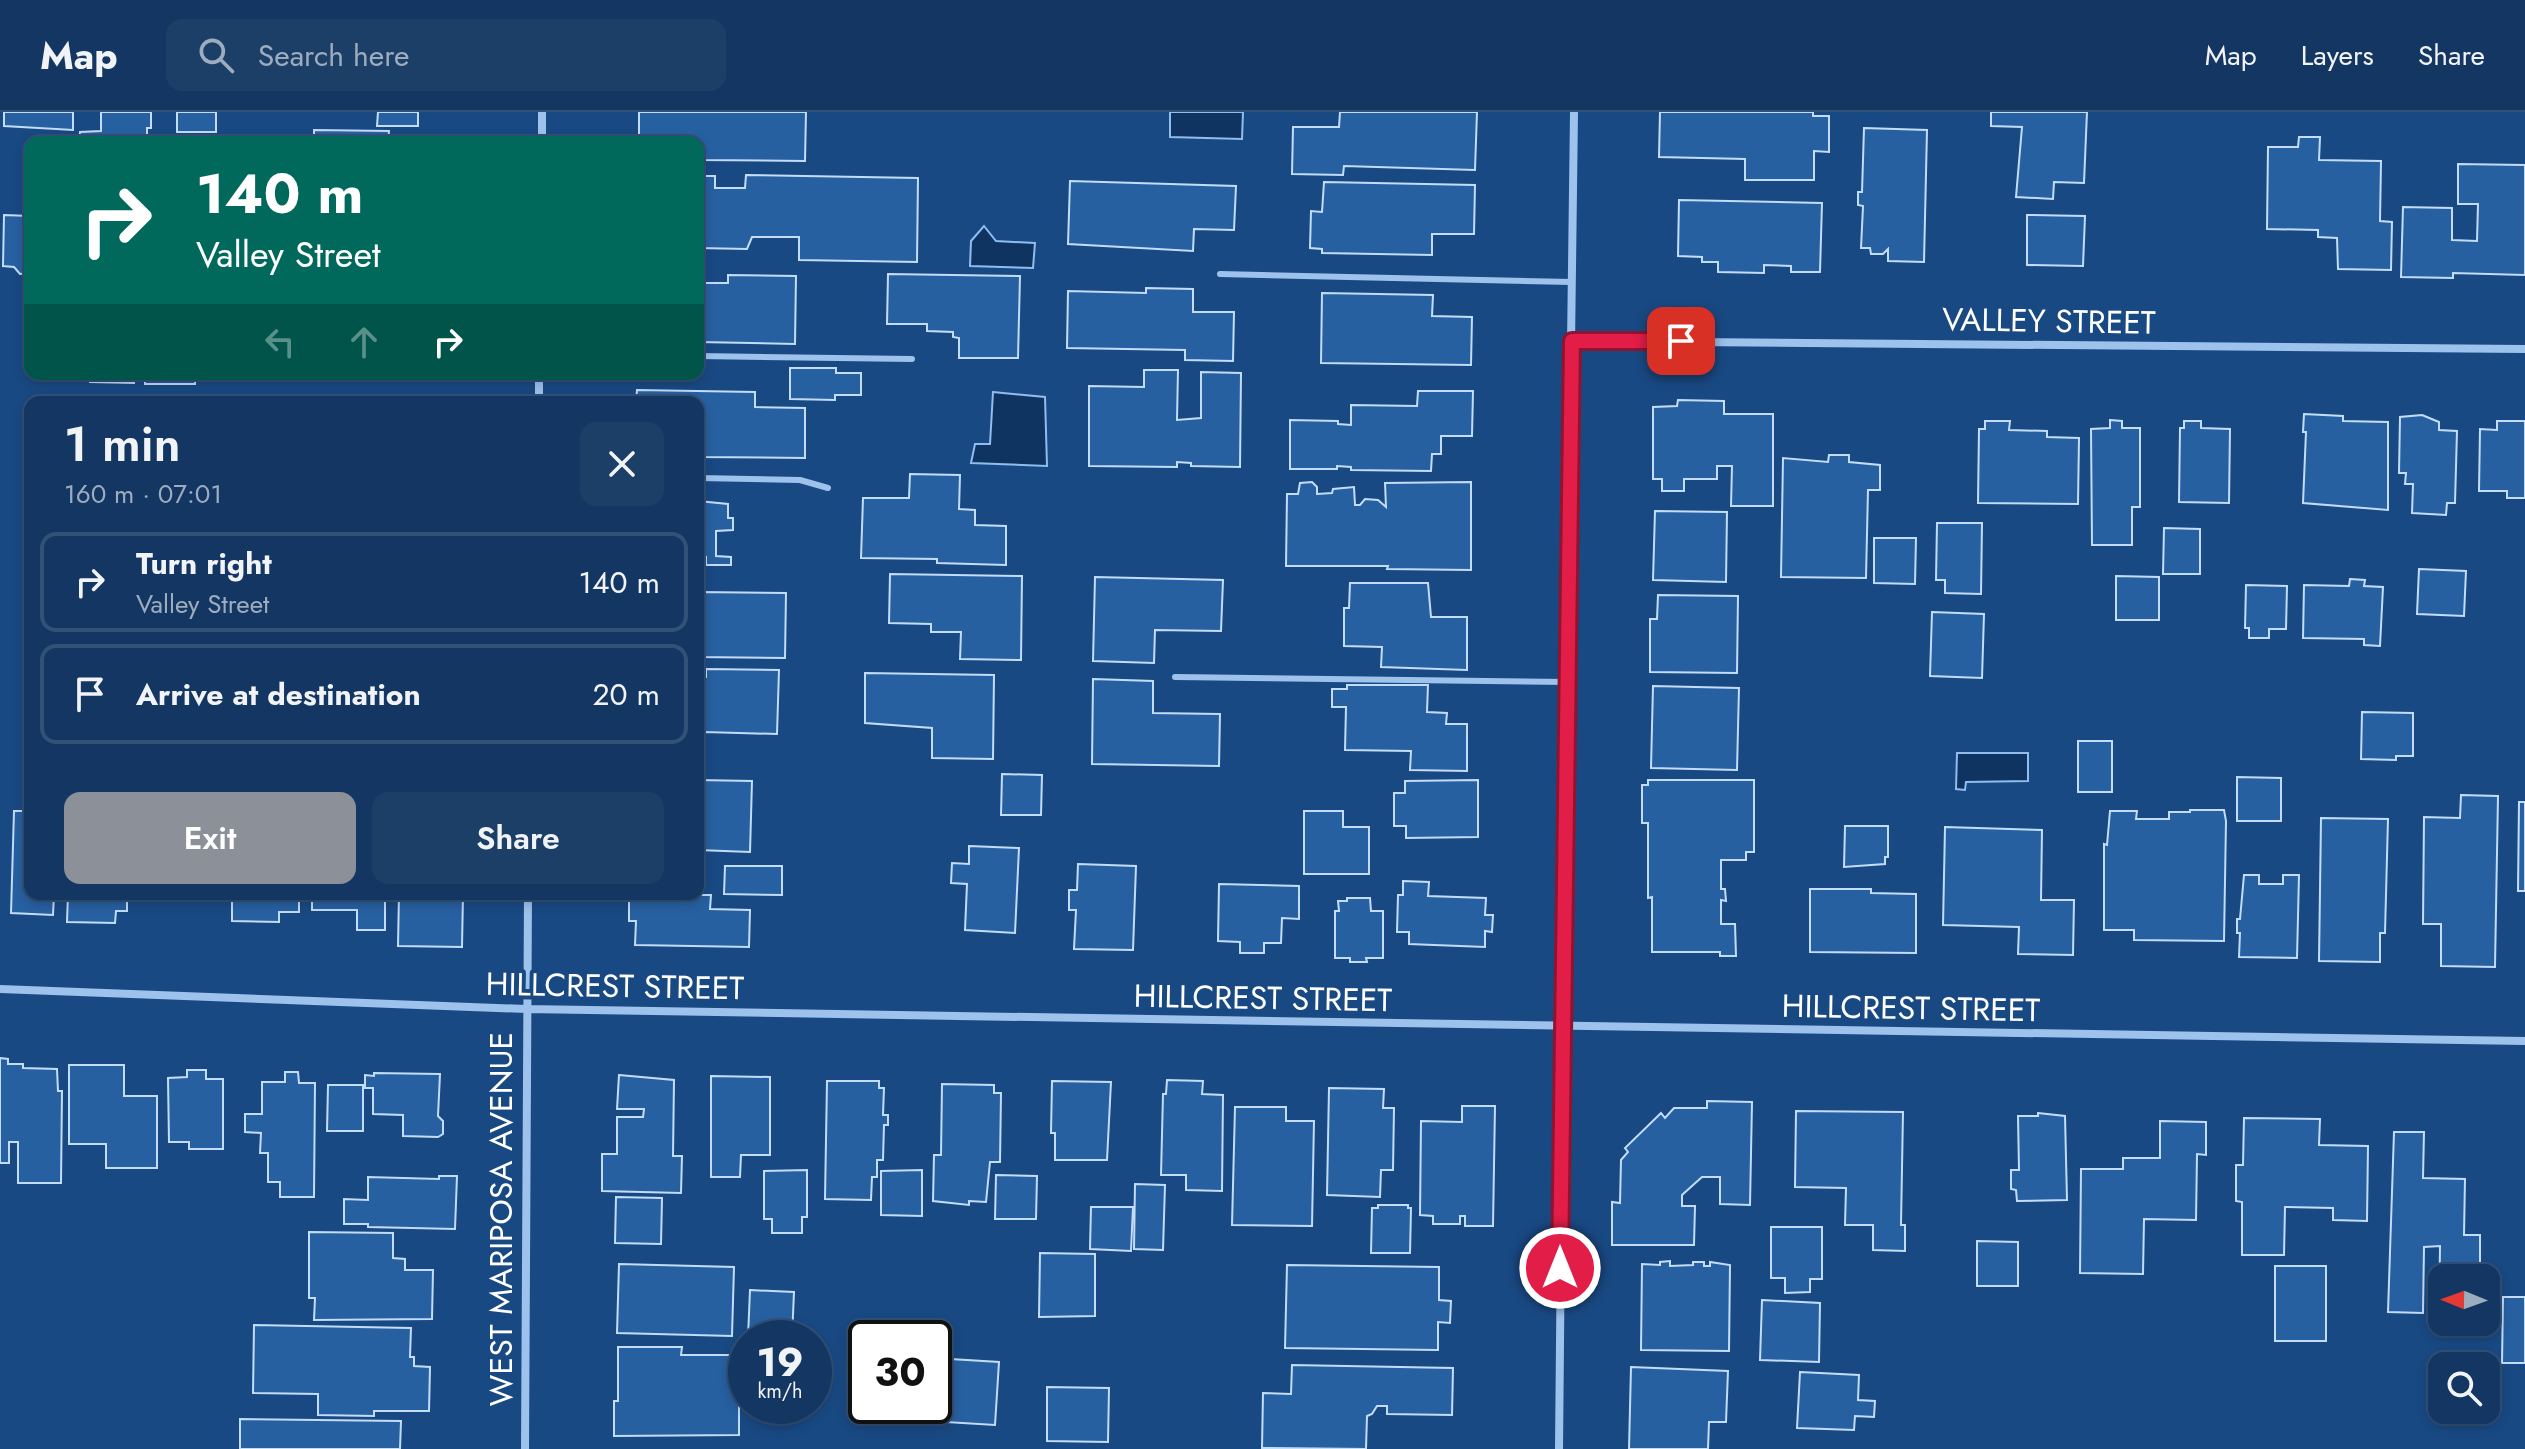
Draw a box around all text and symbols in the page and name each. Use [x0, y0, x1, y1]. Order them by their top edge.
search box [166, 19, 726, 91]
text: Map [40, 28, 118, 83]
icon: search [194, 33, 238, 77]
text: Search here [258, 34, 410, 77]
text: Map [2205, 35, 2257, 76]
text: Layers [2301, 35, 2374, 76]
text: Share [2418, 35, 2485, 76]
text: 140 m [196, 153, 363, 234]
icon: right [64, 168, 168, 272]
text: Valley Street [196, 228, 381, 280]
street label: VALLEY STREET [1942, 296, 2156, 346]
pin [1647, 307, 1715, 375]
icon: arrive [1659, 319, 1703, 363]
icon: left [258, 320, 302, 364]
icon: ahead [342, 320, 386, 364]
icon: right [426, 320, 470, 364]
text: 1 min [64, 410, 181, 479]
button: close [580, 422, 664, 506]
text: 160 m · 07:01 [64, 475, 222, 513]
text: Turn right [136, 542, 272, 585]
icon: right [68, 560, 112, 604]
text: 140 m [579, 561, 660, 604]
text: Valley Street [136, 585, 269, 623]
icon: arrive [68, 672, 112, 716]
text: Arrive at destination [136, 673, 421, 716]
text: 20 m [593, 673, 660, 716]
button: Exit [64, 792, 356, 884]
button: Share [372, 792, 664, 884]
street label: HILLCREST STREET [485, 961, 745, 1011]
street label: HILLCREST STREET [1133, 973, 1393, 1023]
street label: HILLCREST STREET [1781, 983, 2041, 1033]
street label: WEST MARIPOSA AVENUE [478, 1032, 524, 1406]
position arrow [1518, 1226, 1602, 1310]
north arrow [2428, 1264, 2500, 1336]
map controls [2428, 1264, 2500, 1424]
speed limit sign: 30 [848, 1320, 952, 1424]
text: 19 [756, 1333, 804, 1391]
button: search [2428, 1352, 2500, 1424]
text: km/h [757, 1377, 803, 1406]

